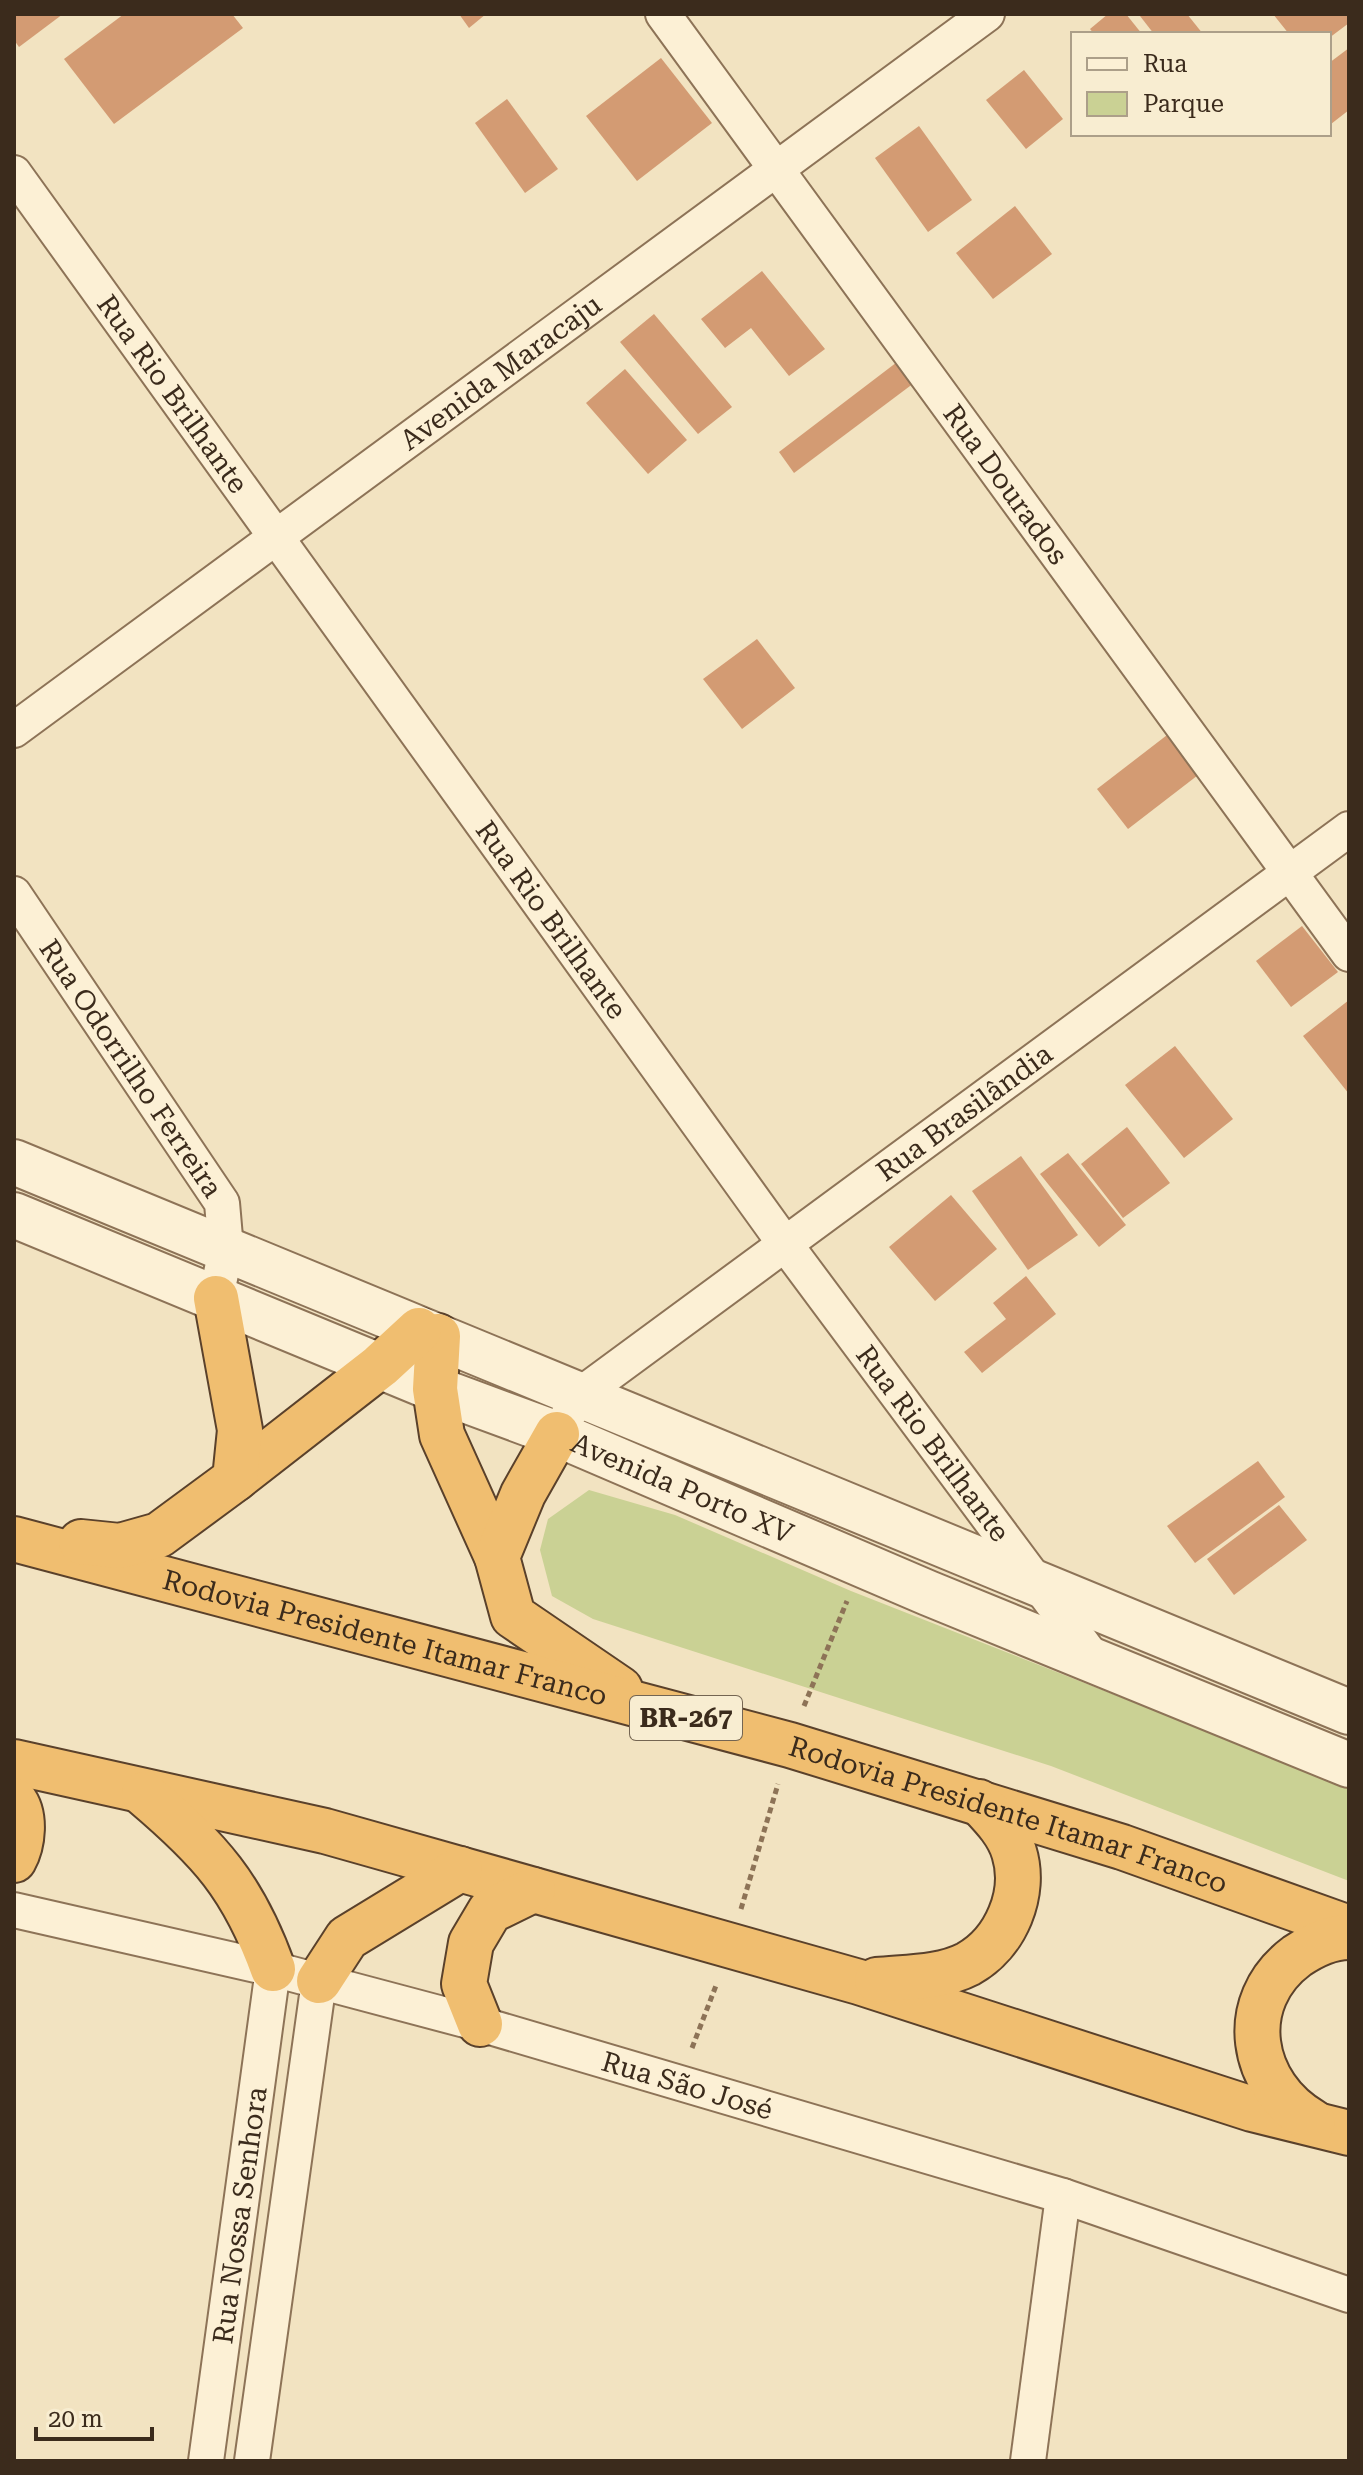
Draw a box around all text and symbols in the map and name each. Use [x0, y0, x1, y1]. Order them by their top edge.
legend [1071, 32, 1331, 136]
text: Rua [1143, 50, 1187, 78]
text: Parque [1143, 90, 1224, 118]
street label: Avenida Maracaju [394, 288, 608, 457]
street label: Rua Rio Brilhante [90, 289, 255, 499]
street label: Rua Dourados [936, 398, 1075, 571]
street label: Rua Rio Brilhante [469, 814, 633, 1025]
street label: Rua Odorrilho Ferreira [32, 933, 229, 1204]
street label: Rua Brasilândia [870, 1037, 1059, 1188]
street label: Rua Rio Brilhante [849, 1339, 1017, 1548]
street label: Avenida Porto XV [566, 1426, 799, 1550]
street label: Rodovia Presidente Itamar Franco [159, 1563, 611, 1713]
road number: BR-267 [630, 1696, 742, 1740]
street label: Rodovia Presidente Itamar Franco [785, 1730, 1232, 1900]
street label: Rua São José [598, 2045, 777, 2126]
street label: Rua Nossa Senhora [206, 2085, 274, 2346]
scale bar [36, 2391, 152, 2441]
text: 20 m [48, 2405, 103, 2433]

